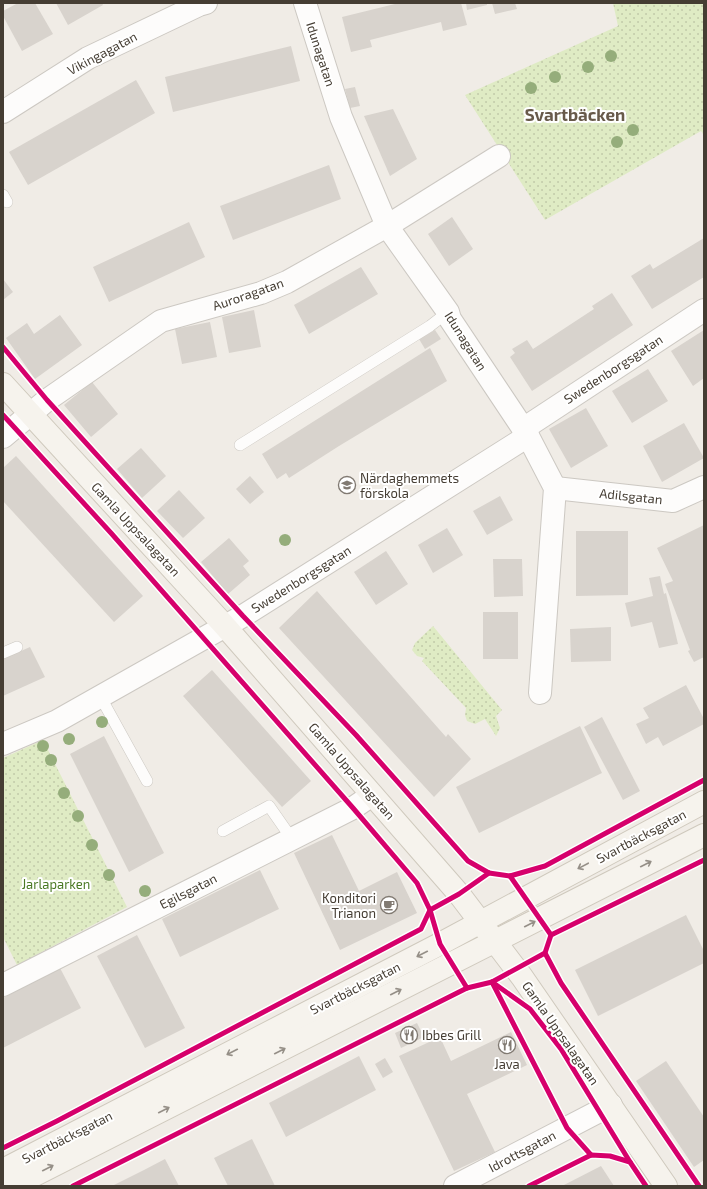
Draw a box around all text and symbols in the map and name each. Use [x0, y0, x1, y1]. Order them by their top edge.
street label: Idunagatan [303, 20, 339, 88]
street label: Vikingagatan [64, 28, 140, 78]
district label: Svartbäcken [525, 104, 625, 124]
street label: Auroragatan [210, 274, 286, 314]
street label: Idunagatan [441, 308, 491, 374]
street label: Swedenborgsgatan [561, 331, 665, 407]
place label: Närdaghemmets förskola [360, 470, 459, 501]
school or university icon: Närdaghemmets förskola [337, 475, 357, 495]
street label: Gamla Uppsalagatan [88, 479, 184, 579]
street label: Adilsgatan [599, 485, 663, 507]
street label: Swedenborgsgatan [248, 542, 354, 616]
street label: Gamla Uppsalagatan [306, 719, 398, 823]
street label: Svartbäcksgatan [593, 806, 689, 866]
one-way arrow [640, 860, 652, 868]
one-way arrow [578, 863, 590, 871]
street label: Egilsgatan [157, 870, 219, 912]
park label: Jarlaparken [22, 876, 90, 892]
place label: Konditori Trianon [322, 890, 376, 921]
cafe icon: Konditori Trianon [379, 895, 399, 915]
one-way arrow [524, 919, 536, 927]
one-way arrow [416, 951, 428, 958]
street label: Svartbäcksgatan [307, 958, 403, 1018]
street label: Gamla Uppsalagatan [519, 978, 603, 1088]
one-way arrow [389, 988, 401, 995]
restaurant icon: Ibbes Grill [399, 1025, 419, 1045]
place label: Ibbes Grill [422, 1027, 481, 1043]
restaurant icon: Java [497, 1035, 517, 1055]
one-way arrow [274, 1047, 286, 1054]
one-way arrow [226, 1049, 238, 1056]
place label: Java [494, 1056, 520, 1072]
one-way arrow [158, 1105, 170, 1113]
street label: Svartbäcksgatan [19, 1107, 115, 1167]
street label: Idrottsgatan [486, 1127, 558, 1175]
one-way arrow [42, 1164, 54, 1172]

